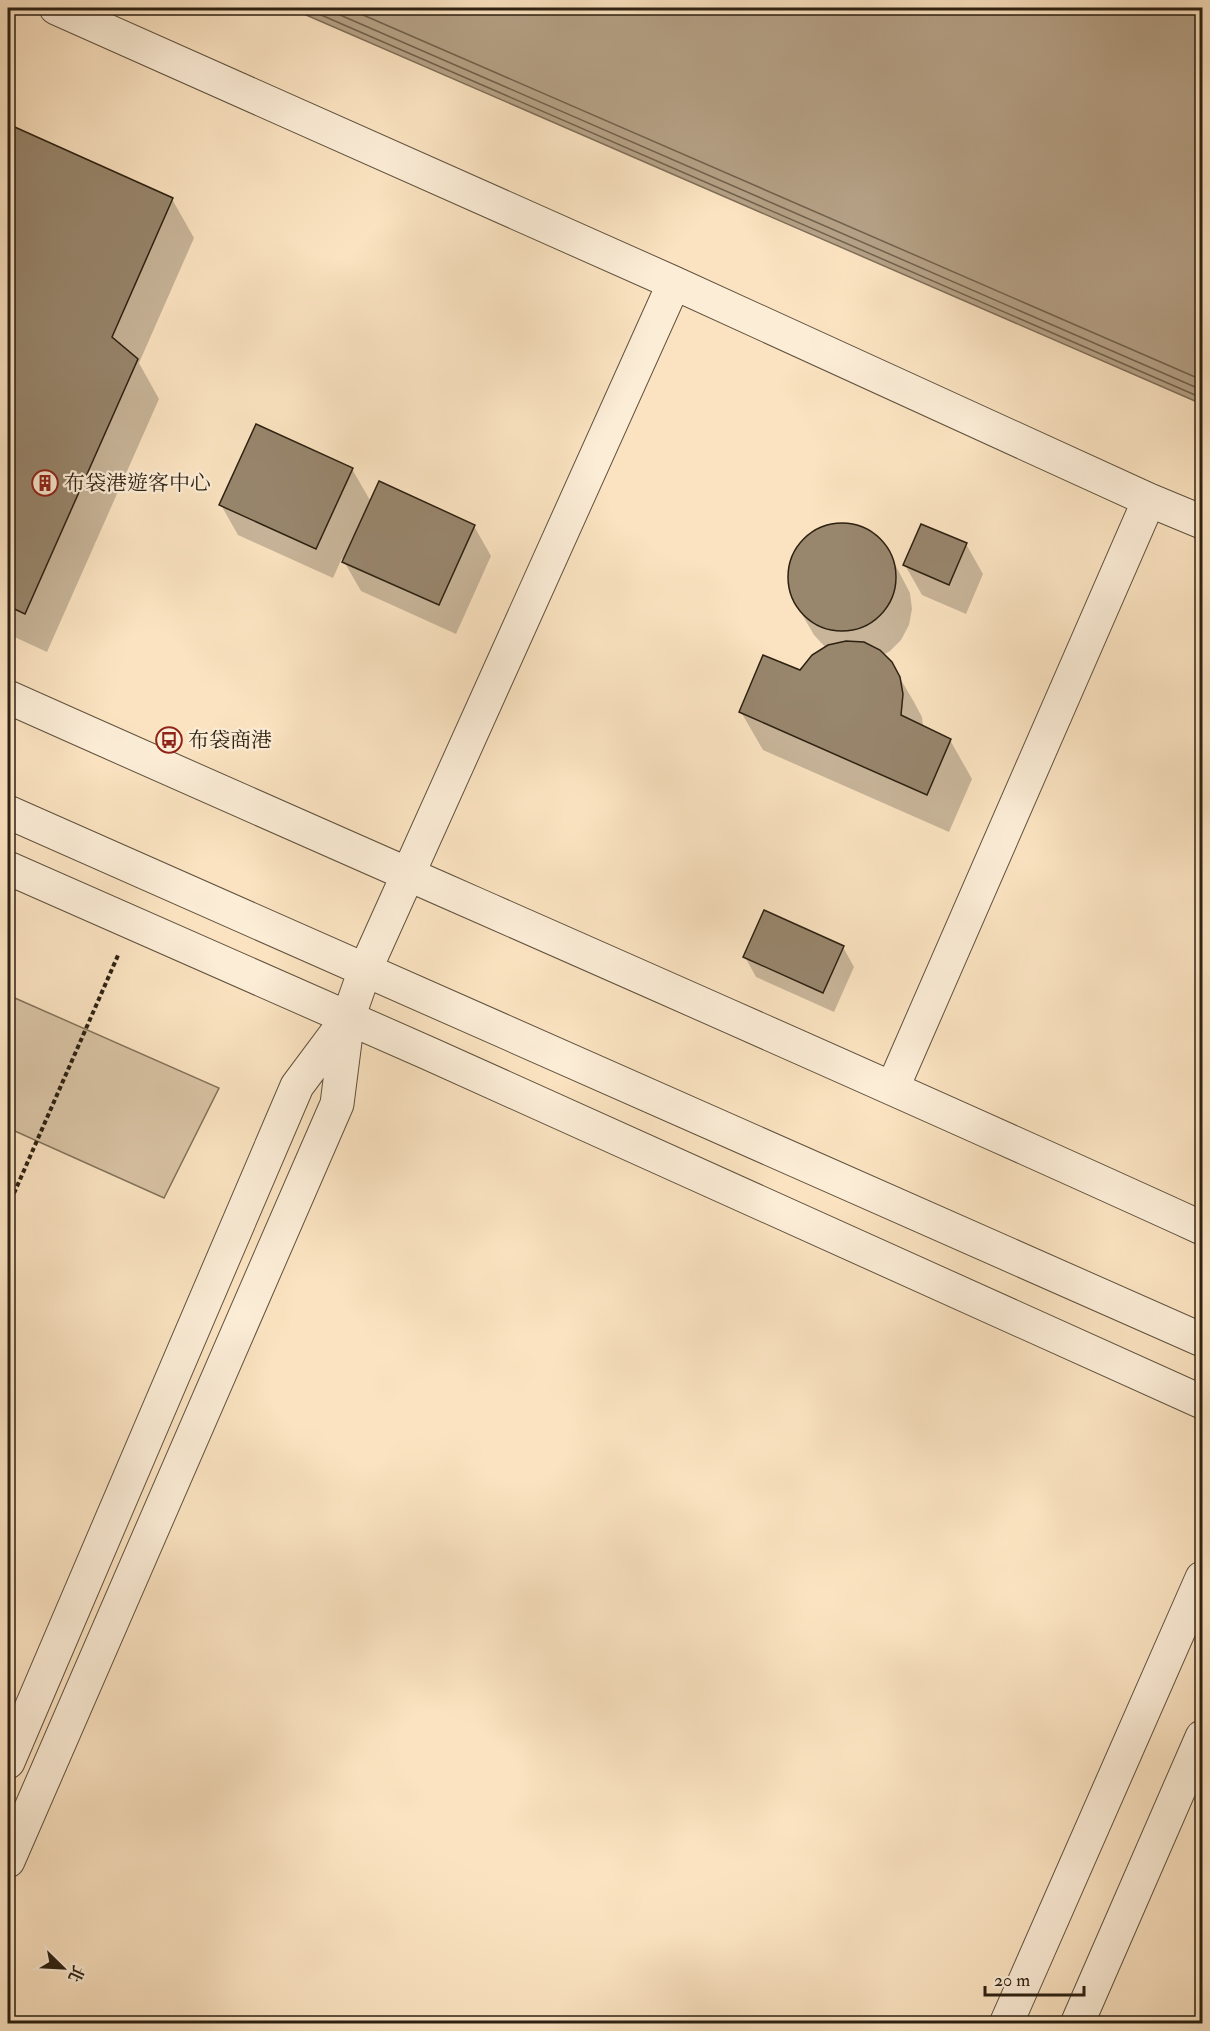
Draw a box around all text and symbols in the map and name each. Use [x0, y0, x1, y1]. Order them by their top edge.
building icon: 布袋港遊客中心 [30, 468, 60, 498]
place label: 布袋港遊客中心 [64, 470, 211, 497]
bus stop icon: 布袋商港 [154, 725, 184, 755]
place label: 布袋商港 [188, 727, 272, 754]
north arrow [33, 1938, 93, 1998]
scale bar [985, 1959, 1084, 1997]
text: 北 [63, 1962, 88, 1985]
text: 20 m [994, 1969, 1030, 1992]

